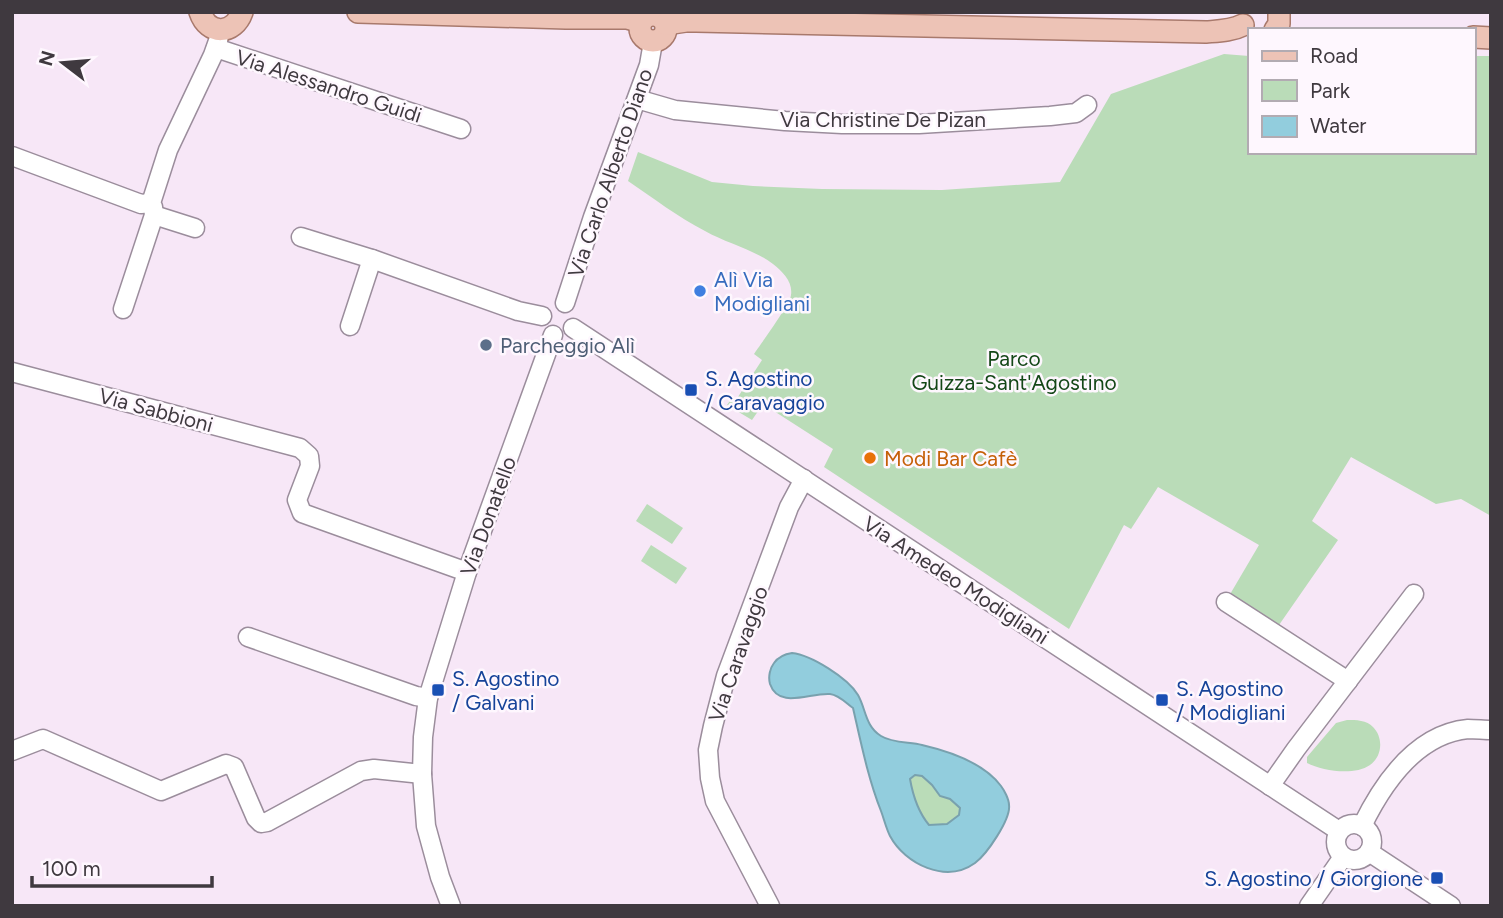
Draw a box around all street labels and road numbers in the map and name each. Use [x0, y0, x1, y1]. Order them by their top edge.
street label: Via Alessandro Guidi [233, 44, 425, 128]
street label: Via Carlo Alberto Diano [563, 65, 657, 281]
street label: Via Christine De Pizan [780, 107, 986, 132]
street label: Via Sabbioni [96, 383, 216, 437]
street label: Via Donatello [455, 453, 521, 579]
street label: Via Amedeo Modigliani [859, 511, 1053, 649]
street label: Via Caravaggio [703, 583, 773, 725]

